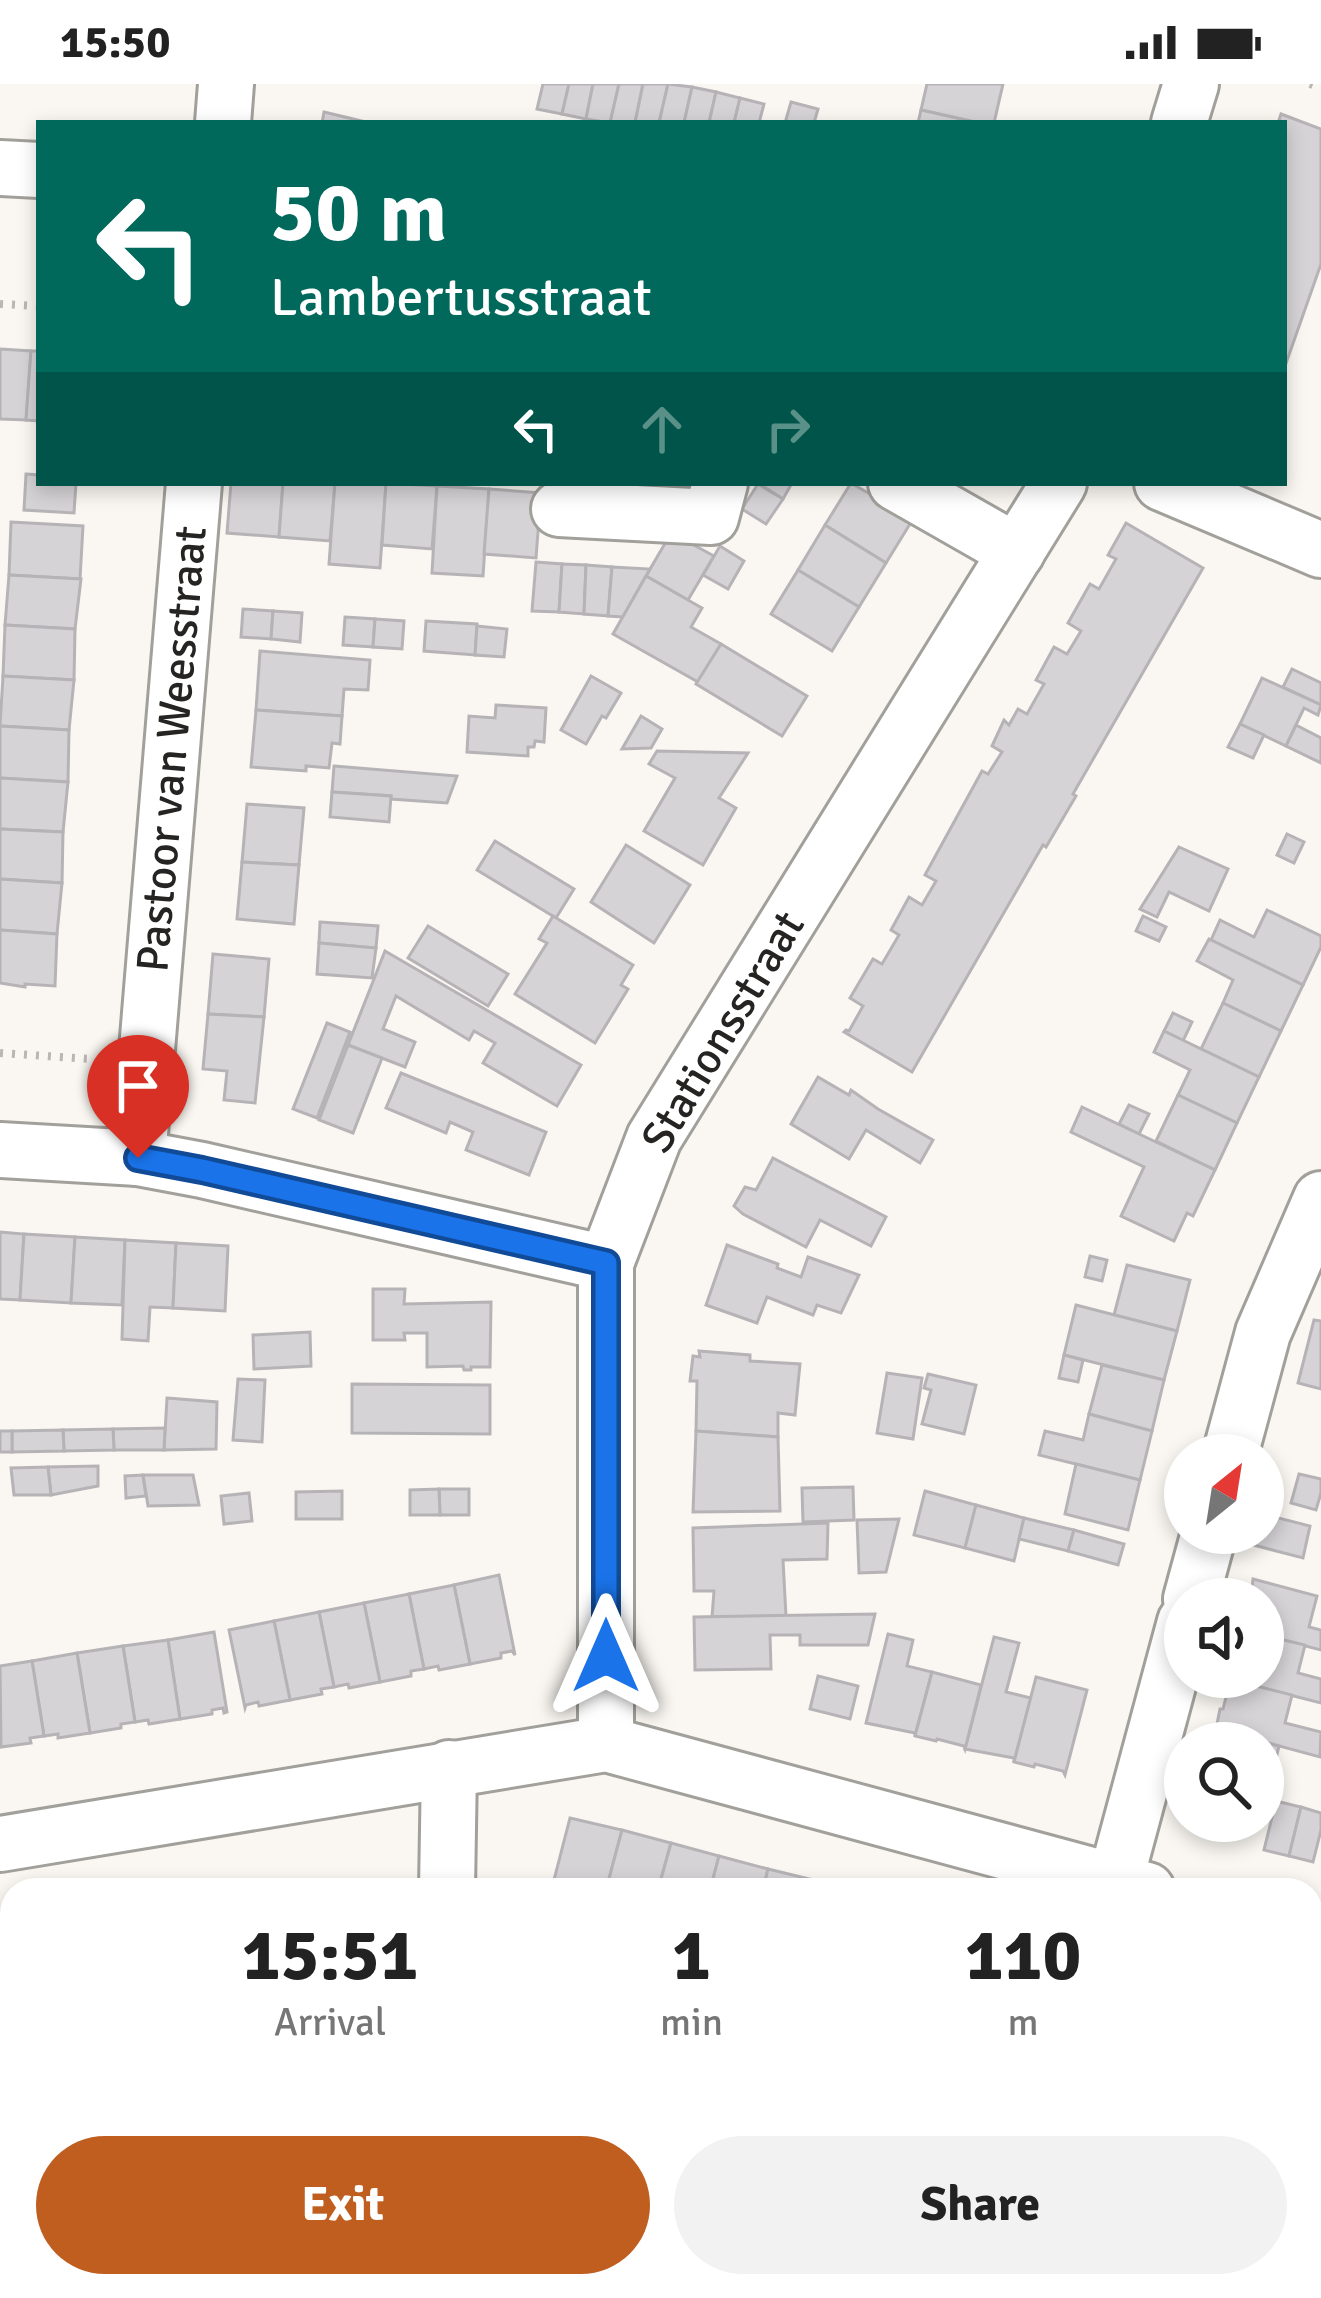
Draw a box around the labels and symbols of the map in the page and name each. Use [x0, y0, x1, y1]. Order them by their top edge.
street label: Pastoor van Weesstraat [125, 524, 219, 974]
street label: Stationsstraat [629, 901, 817, 1163]
pin [87, 1035, 189, 1158]
north arrow [1164, 1434, 1284, 1554]
position arrow [543, 1593, 669, 1719]

